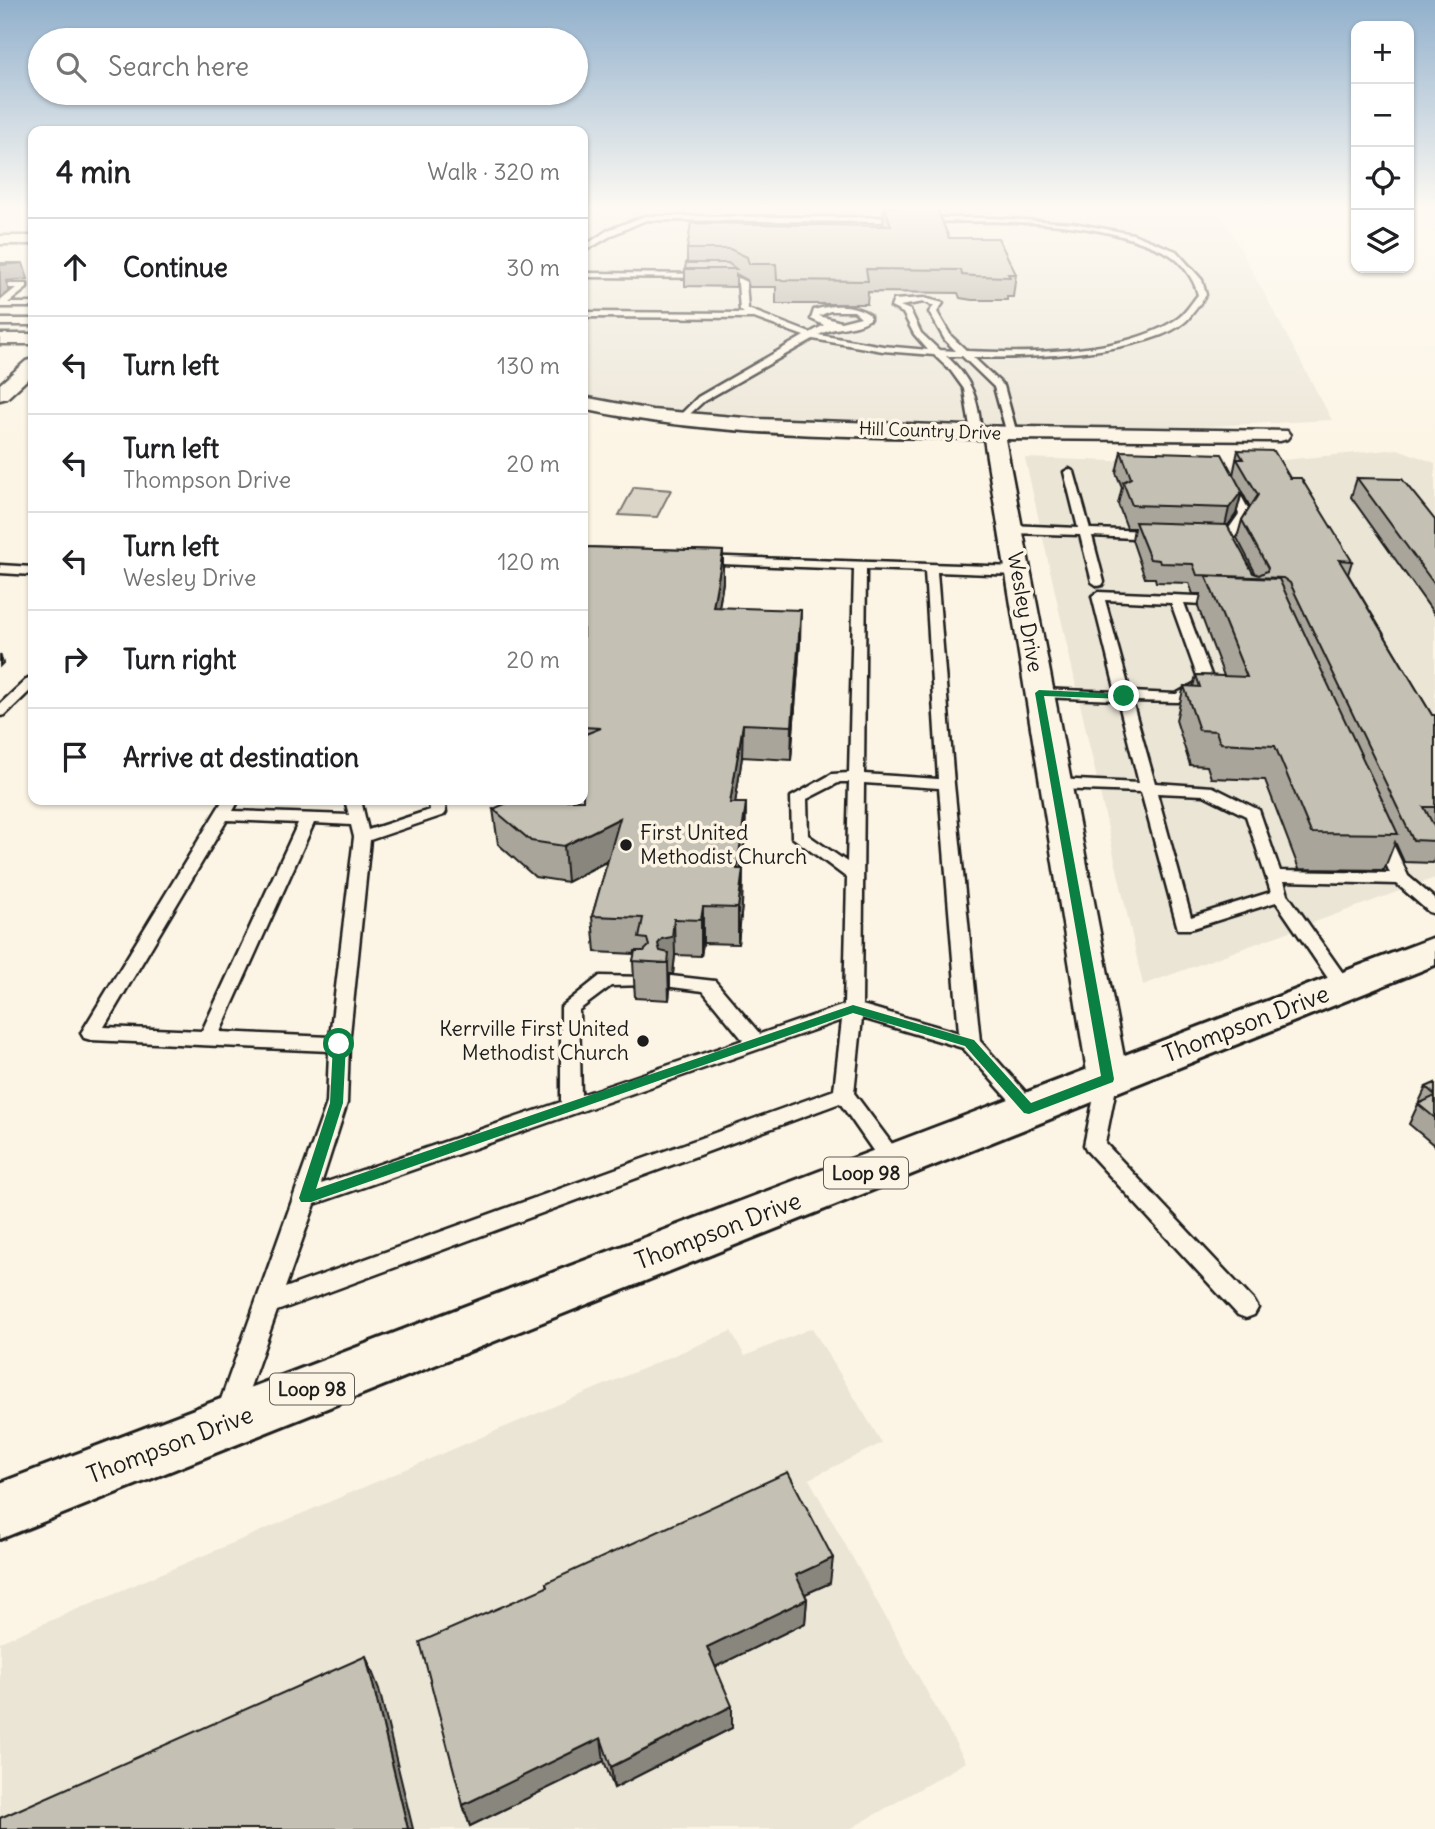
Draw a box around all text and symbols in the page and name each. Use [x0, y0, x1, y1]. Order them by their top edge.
map controls [1351, 21, 1414, 273]
button: + [1351, 21, 1414, 84]
search box [28, 28, 588, 105]
icon: search [52, 48, 90, 86]
text: Search here [108, 50, 249, 83]
button: − [1351, 84, 1414, 147]
button: locate [1351, 147, 1414, 210]
text: 4 min [56, 153, 131, 191]
text: Walk · 320 m [427, 157, 560, 186]
button: layers [1351, 210, 1414, 273]
icon: ahead [56, 248, 94, 286]
text: Continue [123, 251, 228, 284]
text: 30 m [506, 253, 560, 282]
icon: left [56, 346, 94, 384]
text: Turn left [123, 349, 219, 382]
text: 130 m [497, 351, 560, 380]
street label: Hill Country Drive [858, 417, 1002, 444]
text: Turn left [123, 432, 219, 465]
icon: left [56, 444, 94, 482]
text: 20 m [507, 449, 560, 478]
text: Thompson Drive [123, 465, 291, 494]
text: Turn left [123, 530, 219, 563]
icon: left [56, 542, 94, 580]
text: 120 m [497, 547, 560, 576]
street label: Wesley Drive [1002, 550, 1049, 674]
text: Wesley Drive [123, 563, 256, 592]
icon: right [56, 640, 94, 678]
text: Turn right [123, 643, 236, 676]
text: 20 m [507, 645, 560, 674]
route end [1108, 680, 1139, 711]
icon: arrive [56, 738, 94, 776]
text: Arrive at destination [123, 741, 359, 774]
place label: First United Methodist Church [640, 819, 807, 870]
marker: First United Methodist Church [618, 837, 634, 853]
street label: Thompson Drive [1158, 978, 1333, 1069]
place label: Kerrville First United Methodist Church [439, 1015, 629, 1066]
route start [323, 1028, 354, 1059]
marker: Kerrville First United Methodist Church [635, 1033, 651, 1049]
road number: Loop 98 [824, 1158, 908, 1189]
street label: Thompson Drive [630, 1185, 805, 1276]
road number: Loop 98 [270, 1373, 354, 1404]
street label: Thompson Drive [82, 1399, 257, 1490]

